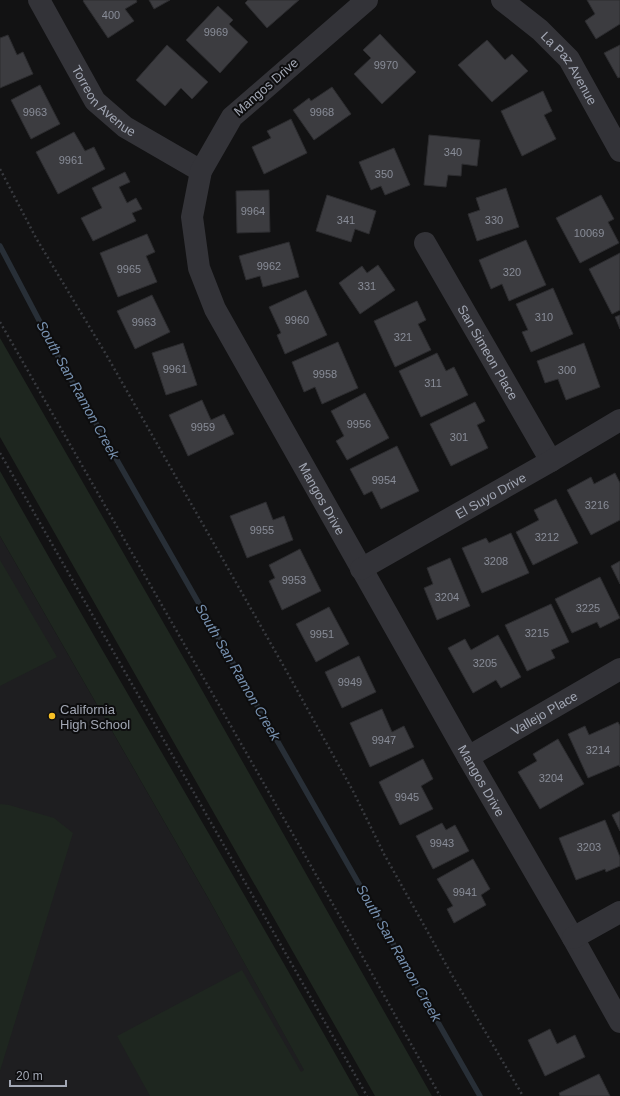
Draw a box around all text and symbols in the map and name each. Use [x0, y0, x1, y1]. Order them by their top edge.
house number: 400 [102, 9, 120, 21]
house number: 9969 [204, 26, 228, 38]
street label: La Paz Avenue [538, 28, 600, 107]
street label: Mangos Drive [231, 55, 301, 119]
house number: 9970 [374, 59, 398, 71]
street label: Torreon Avenue [69, 62, 139, 139]
house number: 9963 [23, 106, 47, 118]
house number: 9968 [310, 106, 334, 118]
house number: 340 [444, 146, 462, 158]
house number: 9961 [59, 154, 83, 166]
house number: 350 [375, 168, 393, 180]
house number: 9964 [241, 205, 265, 217]
house number: 341 [337, 214, 355, 226]
house number: 330 [485, 214, 503, 226]
house number: 10069 [574, 227, 604, 239]
house number: 9962 [257, 260, 281, 272]
house number: 9965 [117, 263, 141, 275]
house number: 320 [503, 266, 521, 278]
house number: 331 [358, 280, 376, 292]
street label: San Simeon Place [455, 302, 521, 402]
house number: 310 [535, 311, 553, 323]
house number: 9960 [285, 314, 309, 326]
house number: 9963 [132, 316, 156, 328]
water label: South San Ramon Creek [33, 318, 123, 463]
house number: 321 [394, 331, 412, 343]
house number: 9961 [163, 363, 187, 375]
house number: 300 [558, 364, 576, 376]
house number: 9958 [313, 368, 337, 380]
house number: 311 [424, 377, 442, 389]
house number: 9956 [347, 418, 371, 430]
house number: 9959 [191, 421, 215, 433]
house number: 301 [450, 431, 468, 443]
street label: Mangos Drive [296, 460, 348, 537]
street label: El Suyo Drive [453, 469, 529, 521]
house number: 9954 [372, 474, 396, 486]
house number: 3216 [585, 499, 609, 511]
house number: 9955 [250, 524, 274, 536]
house number: 3212 [535, 531, 559, 543]
house number: 3208 [484, 555, 508, 567]
house number: 9953 [282, 574, 306, 586]
house number: 3204 [435, 591, 459, 603]
water label: South San Ramon Creek [192, 601, 284, 744]
house number: 3225 [576, 602, 600, 614]
house number: 3215 [525, 627, 549, 639]
house number: 9951 [310, 628, 334, 640]
house number: 3205 [473, 657, 497, 669]
house number: 9949 [338, 676, 362, 688]
street label: Vallejo Place [508, 688, 580, 738]
place label: California High School [60, 702, 130, 732]
marker: California High School [47, 711, 57, 721]
house number: 9947 [372, 734, 396, 746]
street label: Mangos Drive [455, 742, 508, 819]
house number: 3214 [586, 744, 610, 756]
house number: 3204 [539, 772, 563, 784]
house number: 9945 [395, 791, 419, 803]
house number: 9943 [430, 837, 454, 849]
house number: 3203 [577, 841, 601, 853]
water label: South San Ramon Creek [353, 882, 445, 1025]
house number: 9941 [453, 886, 477, 898]
scale bar [10, 1062, 66, 1088]
text: 20 m [16, 1069, 43, 1083]

